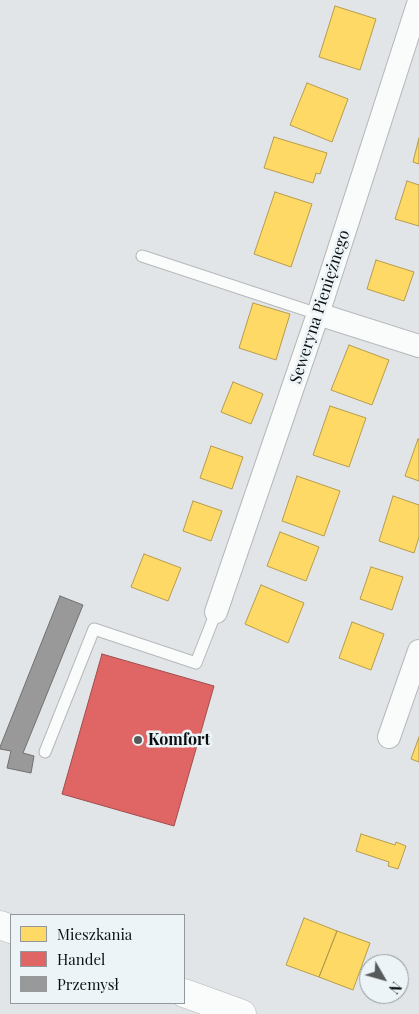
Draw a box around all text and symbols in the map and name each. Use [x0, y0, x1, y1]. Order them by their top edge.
street label: Seweryna Pieniężnego [286, 228, 354, 386]
place label: Komfort [148, 730, 210, 750]
marker: Komfort [132, 734, 144, 746]
legend [10, 914, 185, 1004]
text: Mieszkania [57, 924, 132, 944]
text: Handel [57, 949, 105, 969]
north arrow [359, 954, 409, 1004]
text: Przemysł [57, 974, 119, 994]
text: N [385, 978, 406, 998]

